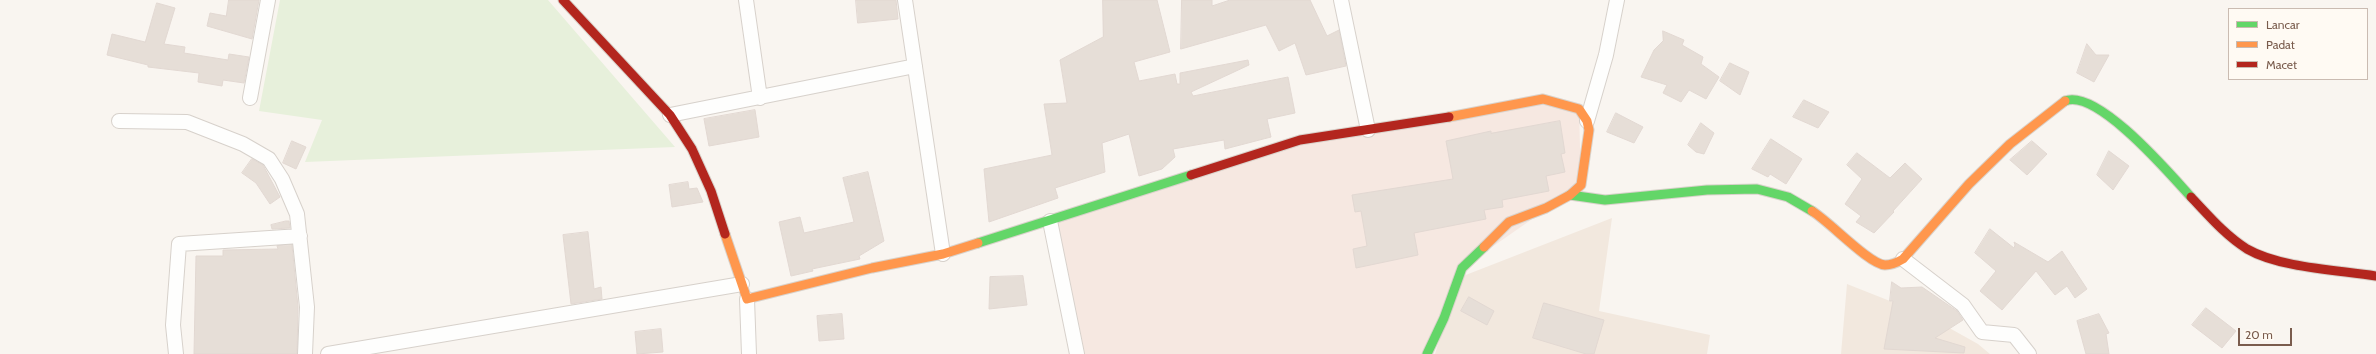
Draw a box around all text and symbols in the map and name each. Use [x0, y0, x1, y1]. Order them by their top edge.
legend [2228, 8, 2368, 80]
text: Lancar [2266, 17, 2299, 32]
text: Padat [2266, 37, 2295, 52]
text: Macet [2266, 57, 2297, 72]
scale bar [2240, 320, 2294, 346]
text: 20 m [2245, 327, 2273, 342]

